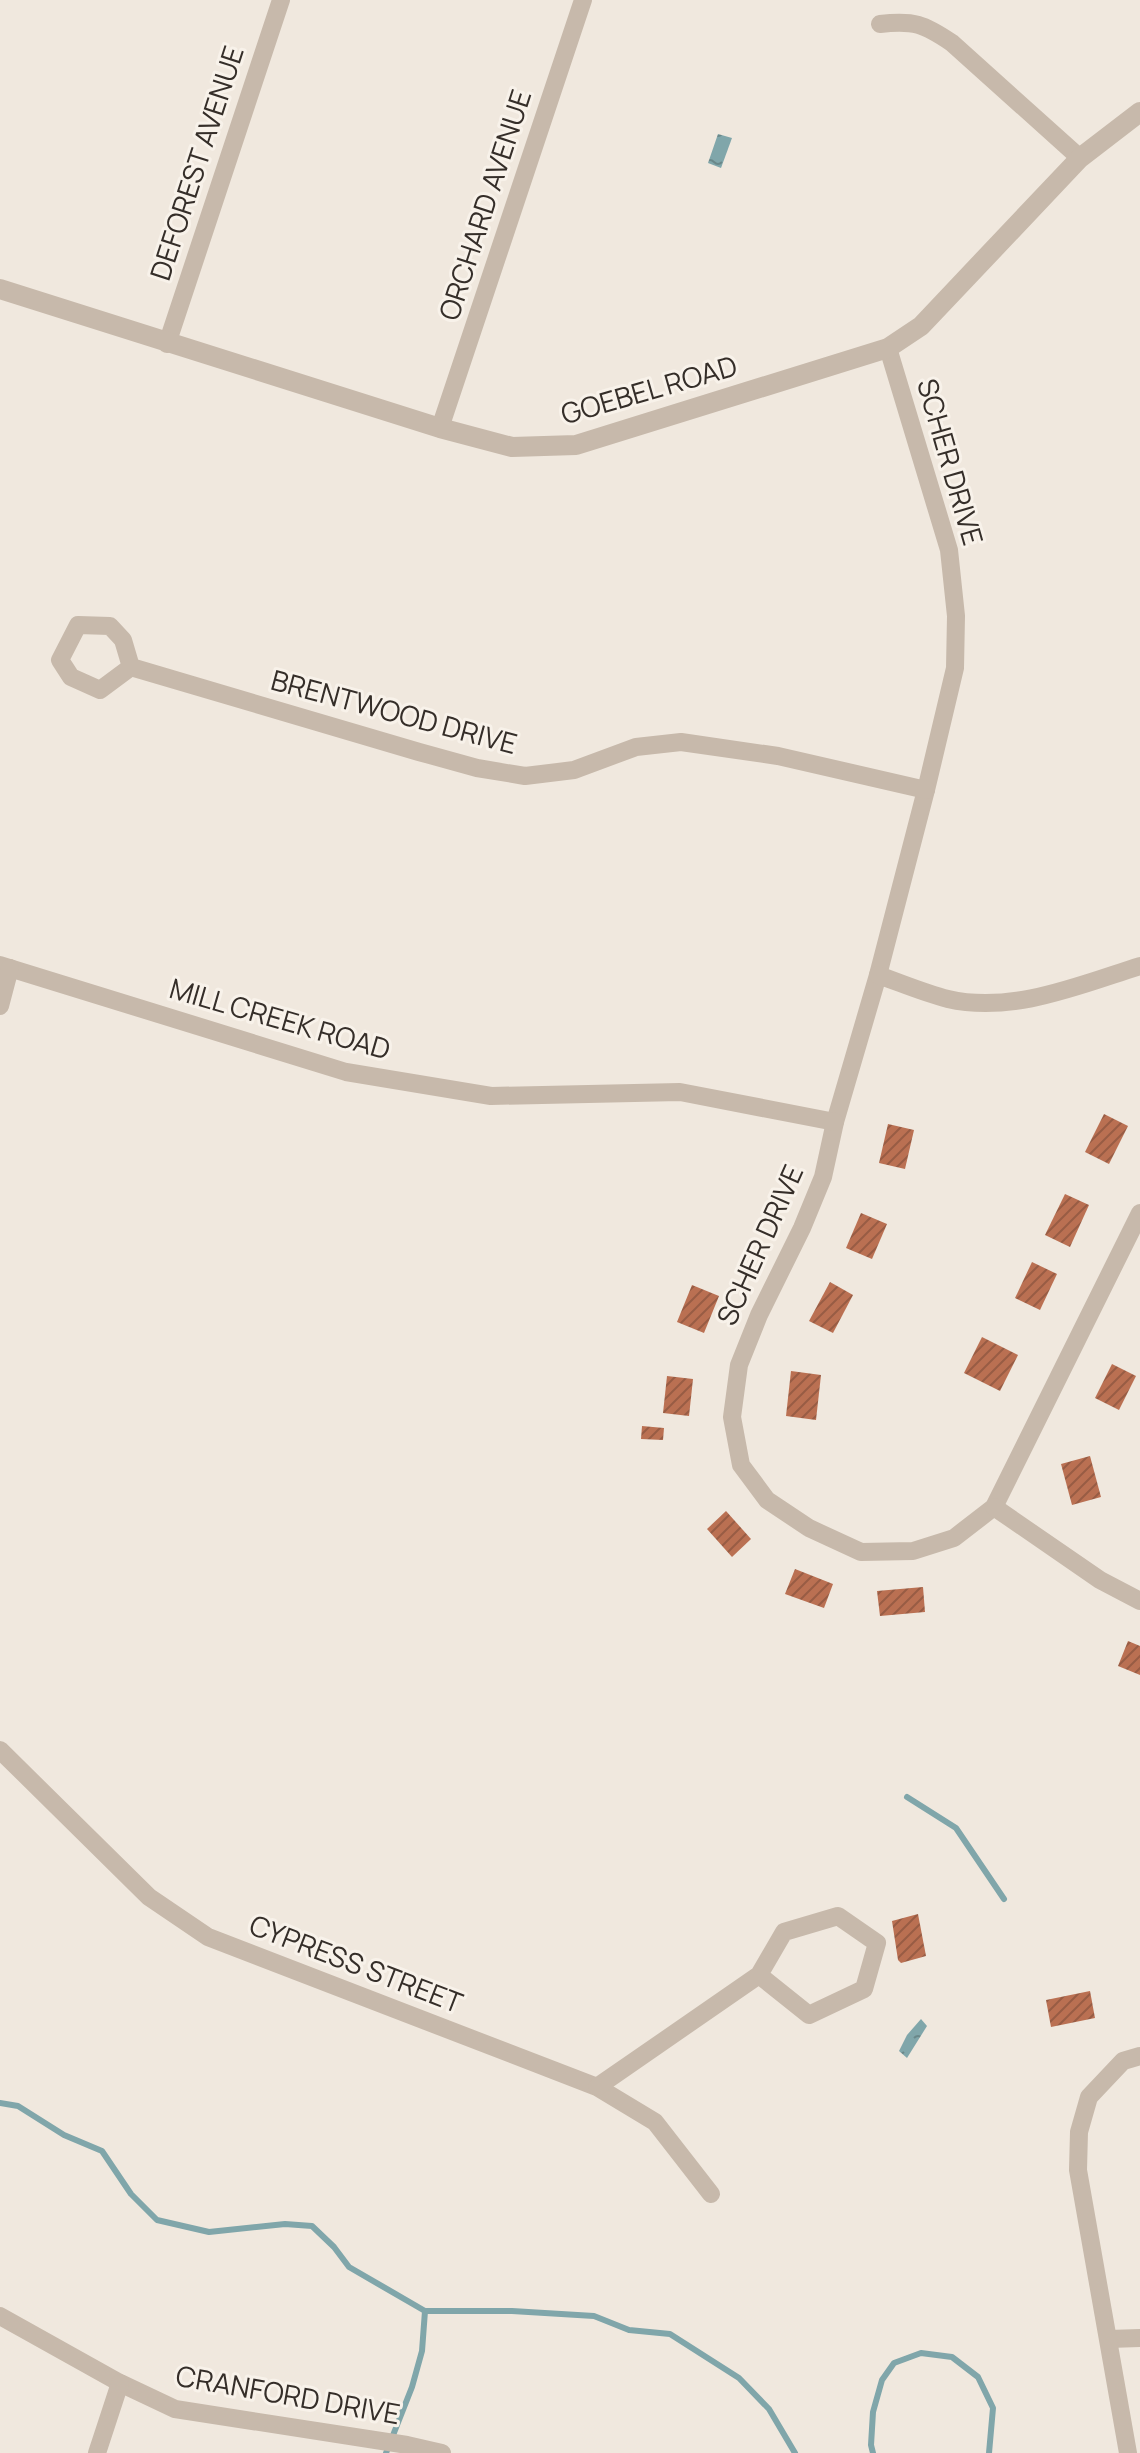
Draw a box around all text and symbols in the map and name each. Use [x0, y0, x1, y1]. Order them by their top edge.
street label: DEFOREST AVENUE [140, 41, 252, 285]
street label: ORCHARD AVENUE [429, 85, 539, 325]
street label: GOEBEL ROAD [556, 346, 741, 432]
street label: SCHER DRIVE [909, 374, 993, 549]
street label: BRENTWOOD DRIVE [267, 660, 521, 762]
street label: MILL CREEK ROAD [165, 968, 395, 1068]
street label: SCHER DRIVE [707, 1159, 811, 1331]
street label: CYPRESS STREET [244, 1905, 469, 2021]
street label: CRANFORD DRIVE [173, 2356, 403, 2432]

